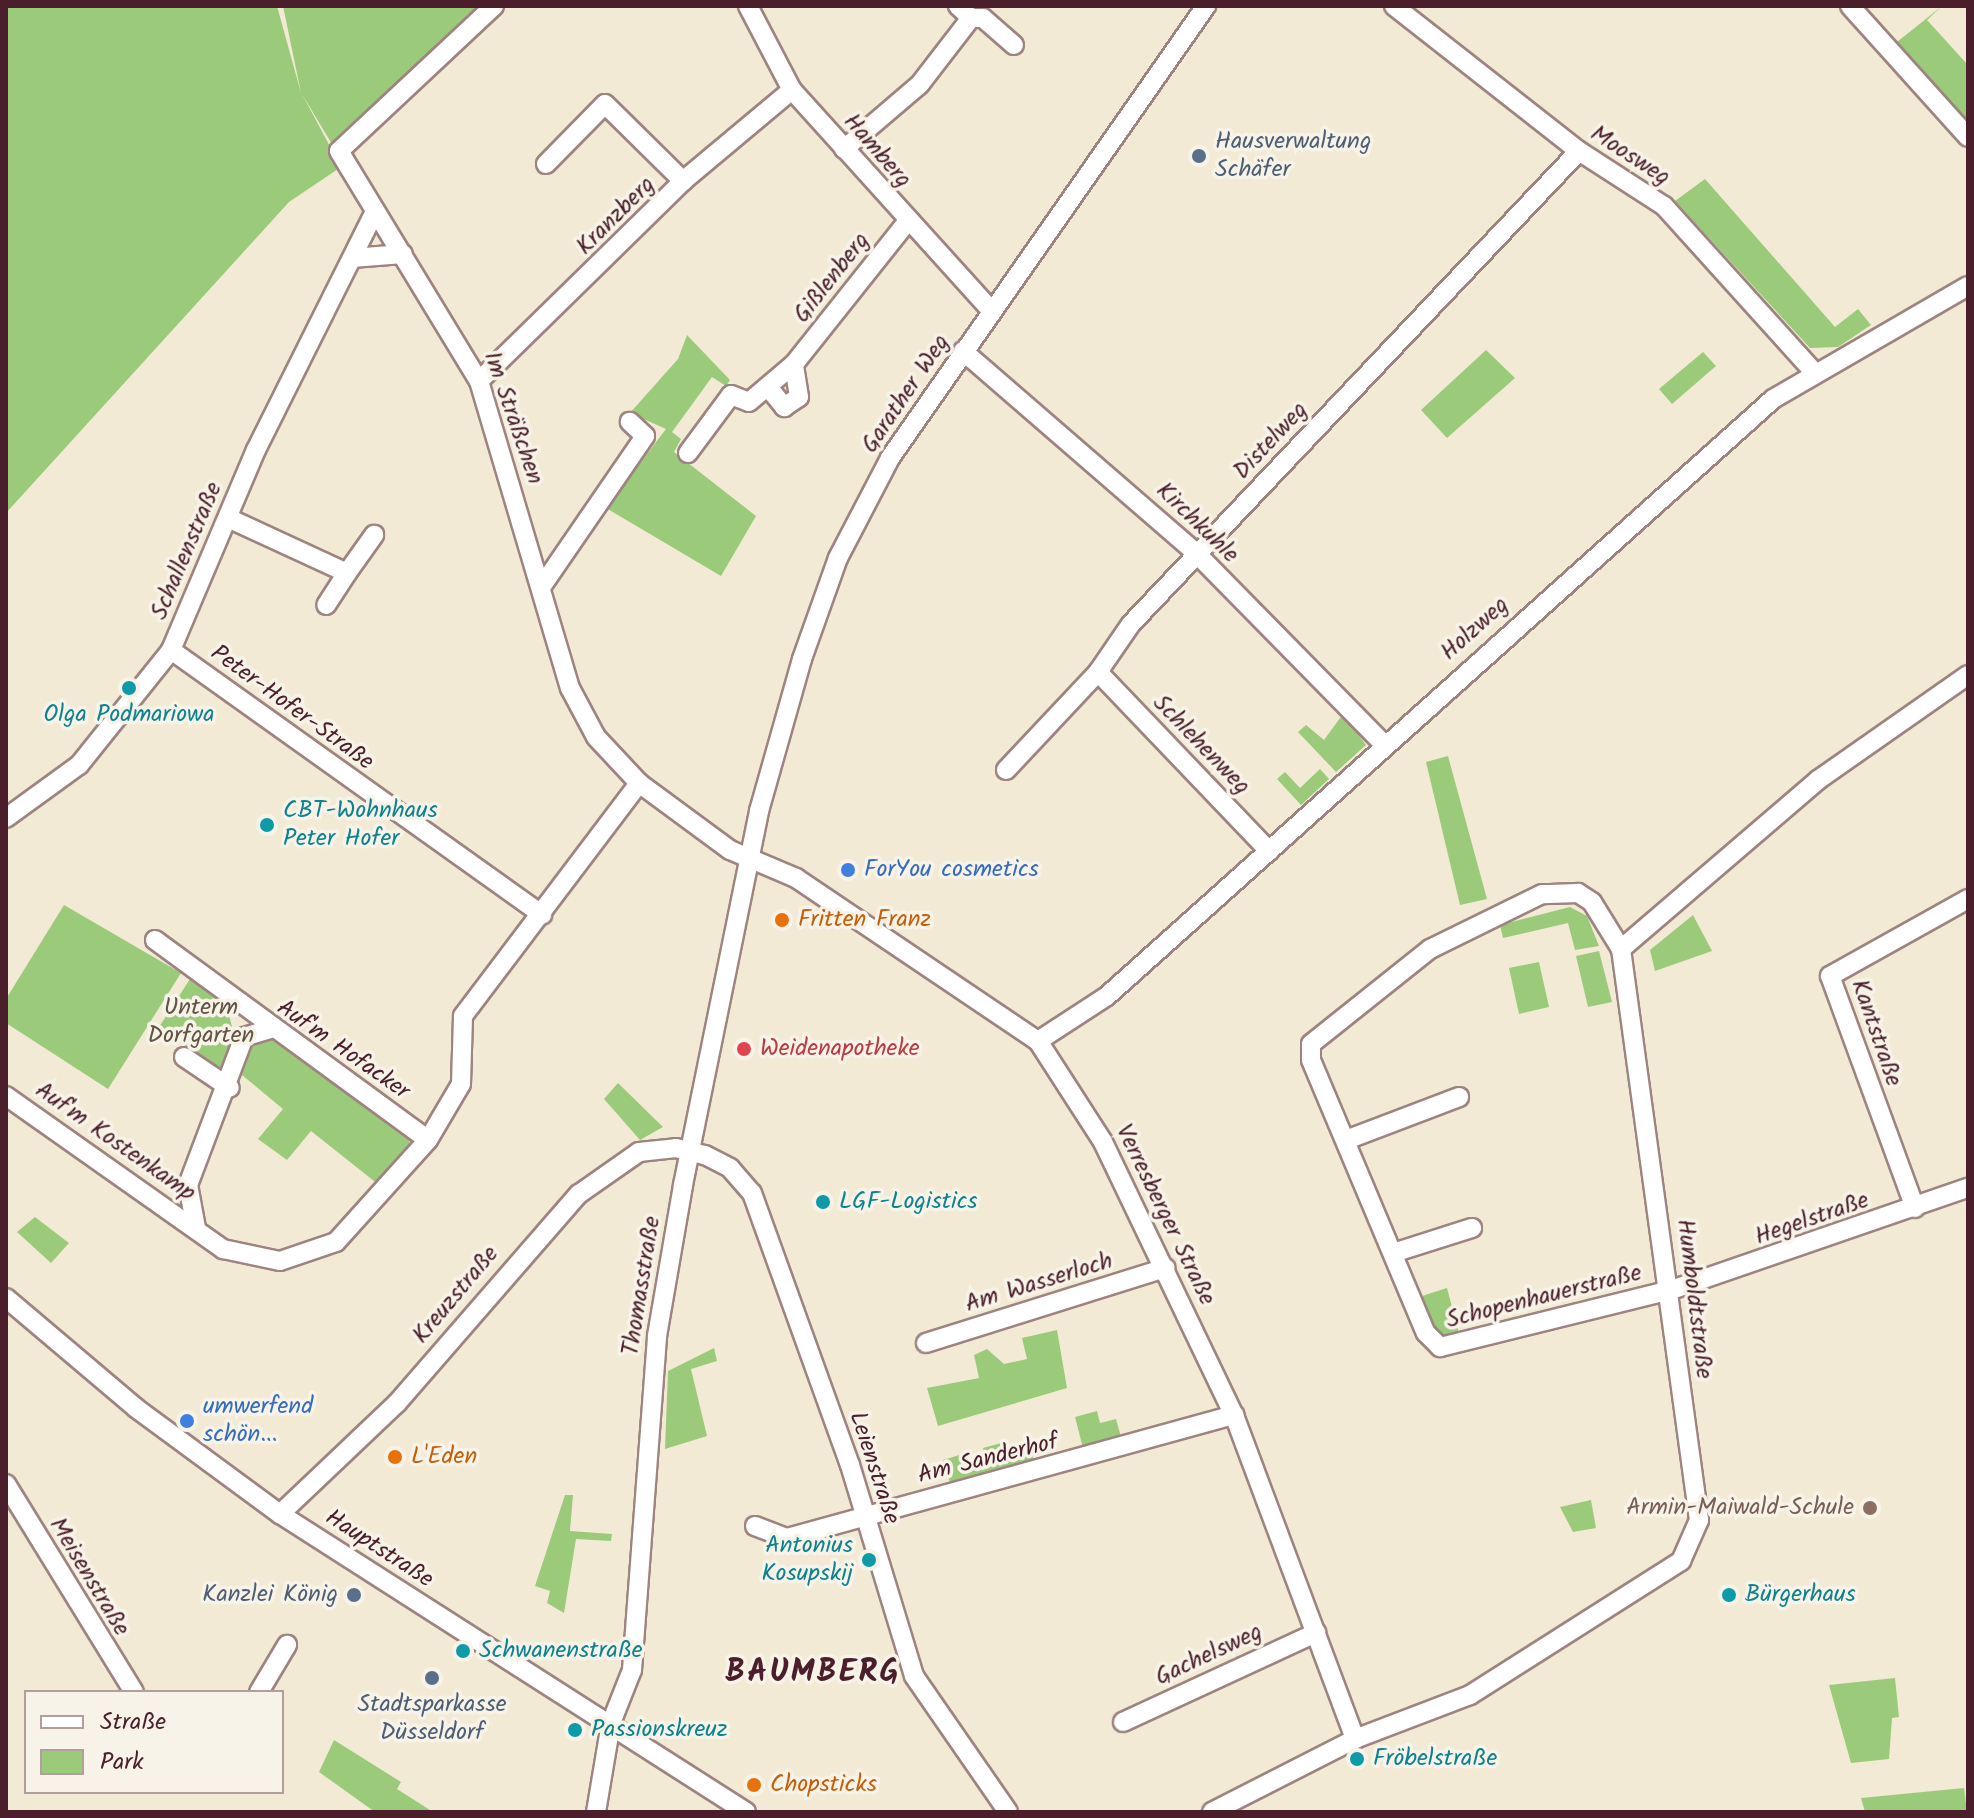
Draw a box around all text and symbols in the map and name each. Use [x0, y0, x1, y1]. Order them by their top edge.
street label: Hamberg [837, 108, 917, 194]
street label: Moosweg [1585, 120, 1675, 192]
place label: Hausverwaltung Schäfer [1215, 128, 1371, 184]
marker: Hausverwaltung Schäfer [1190, 147, 1208, 165]
street label: Kranzberg [571, 171, 661, 261]
street label: Gißlenberg [788, 227, 876, 329]
street label: Garather Weg [856, 329, 956, 459]
street label: Im Sträßchen [477, 348, 549, 488]
street label: Distelweg [1228, 396, 1314, 486]
street label: Kirchkuhle [1150, 477, 1244, 569]
street label: Schallenstraße [145, 478, 229, 624]
street label: Holzweg [1435, 591, 1515, 667]
street label: Peter-Hofer-Straße [205, 639, 379, 777]
marker: Olga Podmariowa [120, 679, 138, 697]
street label: Schlehenweg [1146, 689, 1256, 801]
place label: Olga Podmariowa [43, 701, 215, 729]
place label: CBT-Wohnhaus Peter Hofer [283, 797, 438, 853]
marker: CBT-Wohnhaus Peter Hofer [258, 816, 276, 834]
place label: ForYou cosmetics [864, 856, 1039, 884]
marker: ForYou cosmetics [839, 861, 857, 879]
place label: Fritten Franz [798, 906, 931, 934]
marker: Fritten Franz [773, 911, 791, 929]
street label: Kantstraße [1844, 976, 1908, 1090]
park label: Unterm Dorfgarten [148, 994, 254, 1050]
street label: Auf'm Hofacker [271, 994, 415, 1106]
place label: Weidenapotheke [760, 1035, 919, 1063]
marker: Weidenapotheke [735, 1040, 753, 1058]
street label: Auf'm Kostenkamp [29, 1076, 201, 1208]
street label: Verresberger Straße [1109, 1120, 1221, 1310]
street label: Hegelstraße [1751, 1186, 1873, 1252]
place label: LGF-Logistics [839, 1188, 978, 1216]
marker: LGF-Logistics [814, 1193, 832, 1211]
street label: Thomasstraße [617, 1214, 667, 1358]
street label: Humboldtstraße [1670, 1217, 1718, 1381]
street label: Kreuzstraße [407, 1240, 505, 1350]
street label: Am Wasserloch [962, 1247, 1116, 1319]
street label: Schopenhauerstraße [1443, 1259, 1645, 1335]
place label: umwerfend schön... [203, 1393, 313, 1449]
street label: Leienstraße [842, 1408, 906, 1528]
marker: umwerfend schön... [178, 1412, 196, 1430]
street label: Am Sanderhof [915, 1428, 1061, 1490]
place label: L'Eden [411, 1443, 477, 1471]
marker: L'Eden [386, 1448, 404, 1466]
place label: Armin-Maiwald-Schule [1626, 1494, 1854, 1522]
marker: Armin-Maiwald-Schule [1861, 1499, 1879, 1517]
street label: Hauptstraße [319, 1503, 439, 1595]
street label: Meisenstraße [42, 1513, 136, 1641]
place label: Antonius Kosupskij [761, 1532, 853, 1588]
marker: Antonius Kosupskij [860, 1551, 878, 1569]
place label: Kanzlei König [202, 1581, 338, 1609]
place label: Bürgerhaus [1745, 1581, 1856, 1609]
marker: Kanzlei König [345, 1586, 363, 1604]
marker: Bürgerhaus [1720, 1586, 1738, 1604]
street label: Gachelsweg [1151, 1618, 1267, 1692]
place label: Schwanenstraße [479, 1637, 643, 1665]
marker: Schwanenstraße [454, 1642, 472, 1660]
district label: BAUMBERG [725, 1654, 901, 1692]
marker: Stadtsparkasse Düsseldorf [423, 1669, 441, 1687]
legend [24, 1690, 284, 1794]
place label: Stadtsparkasse Düsseldorf [357, 1691, 507, 1747]
text: Straße [100, 1703, 166, 1742]
place label: Passionskreuz [591, 1716, 727, 1744]
marker: Passionskreuz [566, 1721, 584, 1739]
text: Park [100, 1743, 144, 1782]
place label: Fröbelstraße [1373, 1745, 1497, 1773]
marker: Fröbelstraße [1348, 1750, 1366, 1768]
place label: Chopsticks [770, 1771, 877, 1799]
marker: Chopsticks [745, 1776, 763, 1794]

